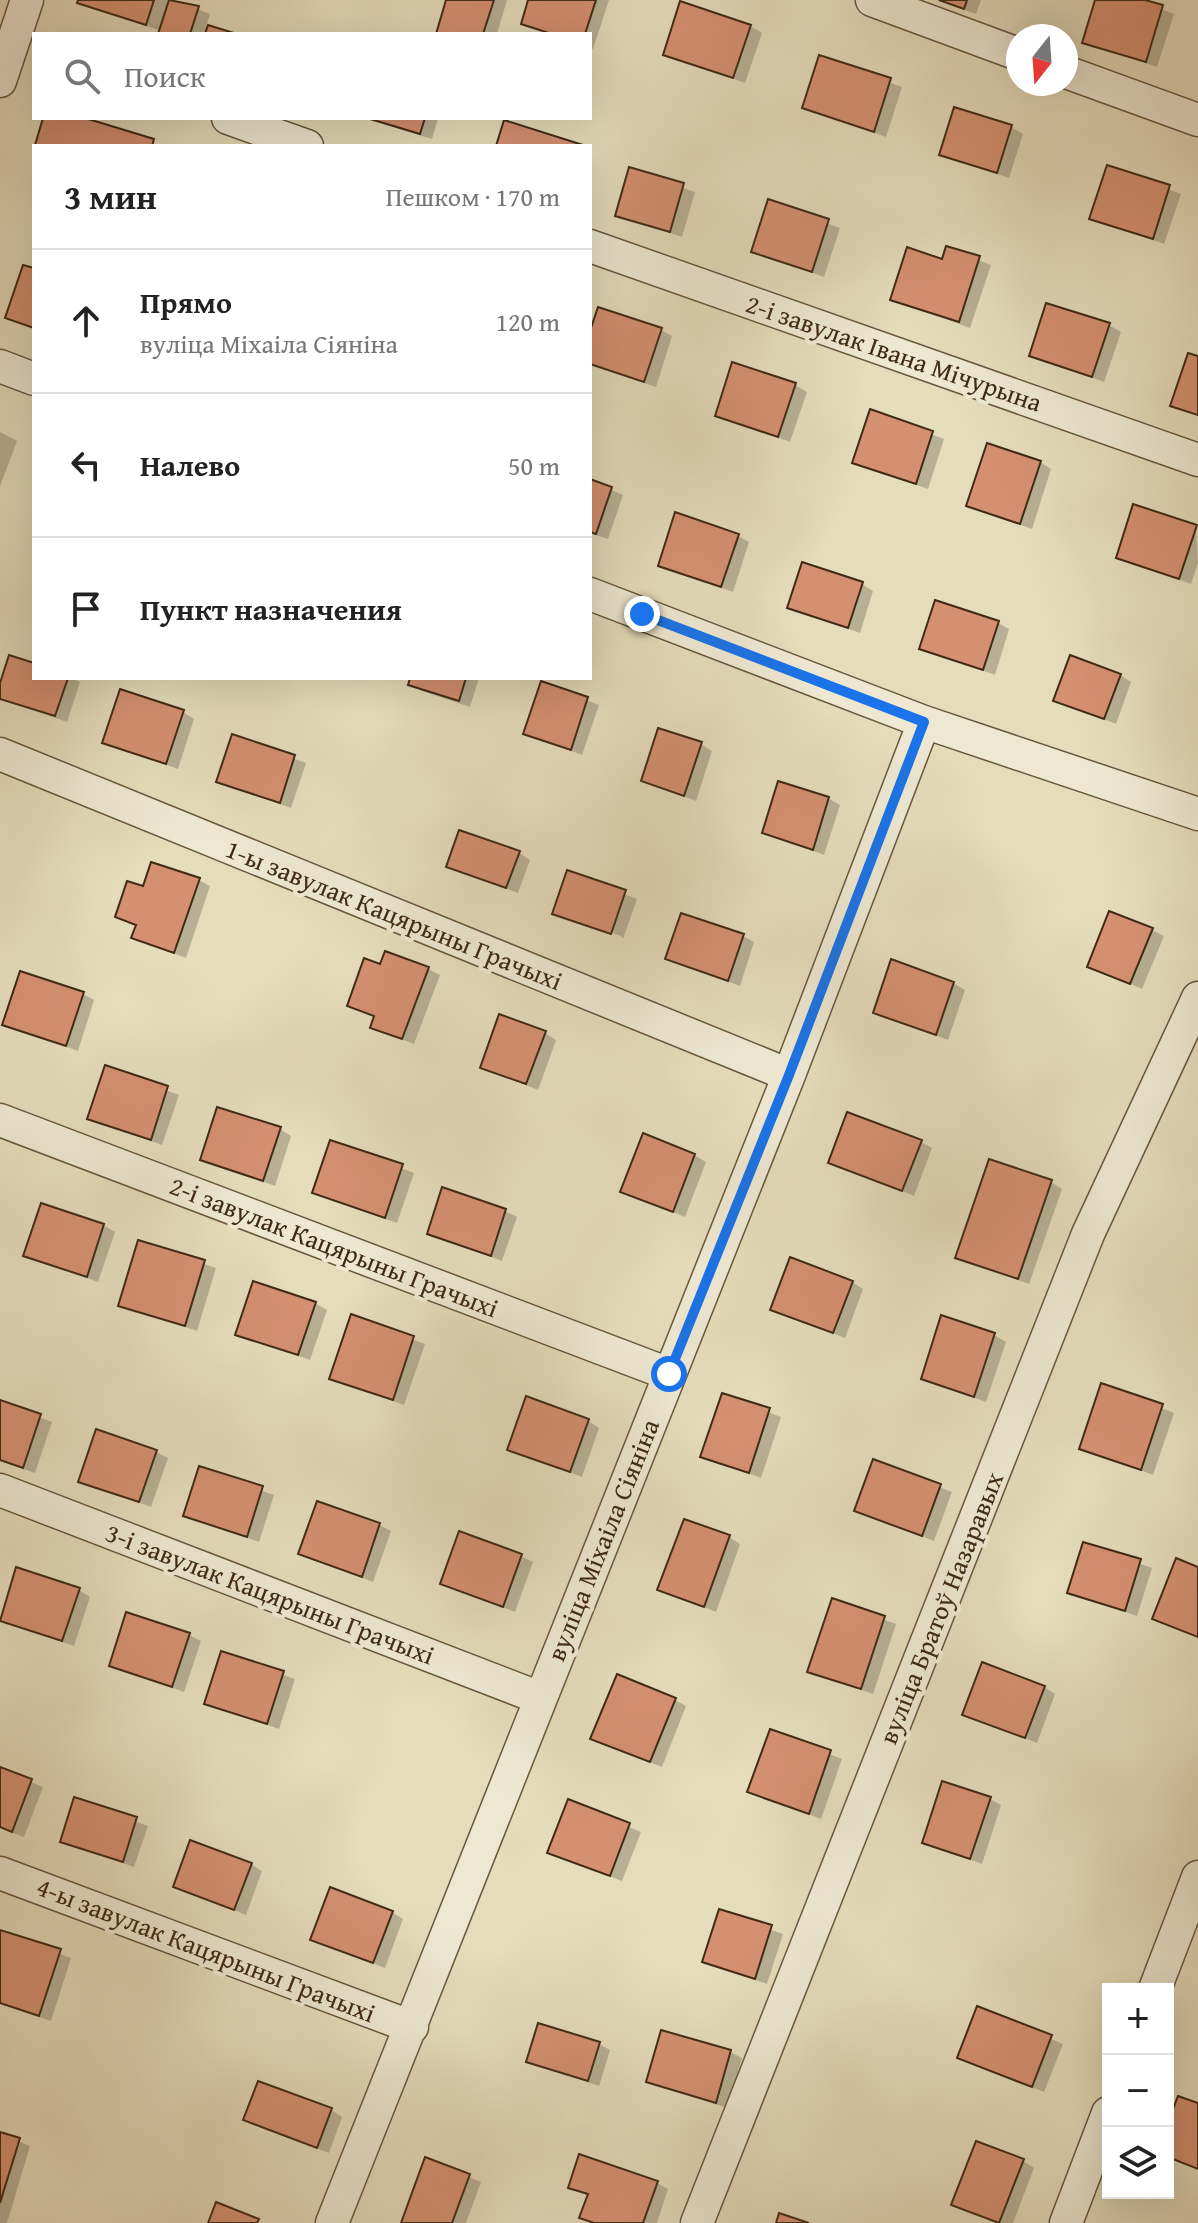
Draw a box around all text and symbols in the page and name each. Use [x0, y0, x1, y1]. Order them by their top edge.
north arrow [1006, 24, 1078, 96]
search box [32, 32, 592, 120]
icon: search [60, 54, 104, 98]
text: Поиск [124, 54, 206, 98]
text: 3 мин [64, 172, 157, 221]
text: Пешком · 170 m [386, 177, 560, 216]
text: Прямо [140, 280, 232, 324]
street label: 2-і завулак Івана Мічурына [741, 283, 1048, 422]
icon: ahead [64, 299, 108, 343]
text: 120 m [495, 302, 560, 341]
text: вуліца Міхаіла Сіяніна [140, 324, 398, 363]
icon: left [64, 443, 108, 487]
text: Налево [140, 443, 240, 487]
text: 50 m [508, 446, 560, 485]
icon: arrive [64, 587, 108, 631]
text: Пункт назначения [140, 587, 402, 631]
route end [624, 596, 660, 632]
street label: 1-ы завулак Кацярыны Грачыхі [220, 829, 568, 1000]
street label: 2-і завулак Кацярыны Грачыхі [164, 1166, 504, 1327]
route start [651, 1356, 687, 1392]
street label: вуліца Міхаіла Сіяніна [536, 1412, 669, 1667]
street label: вуліца Братоў Назаравых [868, 1465, 1013, 1750]
street label: 3-і завулак Кацярыны Грачыхі [100, 1513, 440, 1674]
street label: 4-ы завулак Кацярыны Грачыхі [31, 1867, 381, 2032]
map controls [1102, 1983, 1174, 2199]
button: + [1102, 1983, 1174, 2055]
button: − [1102, 2055, 1174, 2127]
button: layers [1102, 2127, 1174, 2199]

